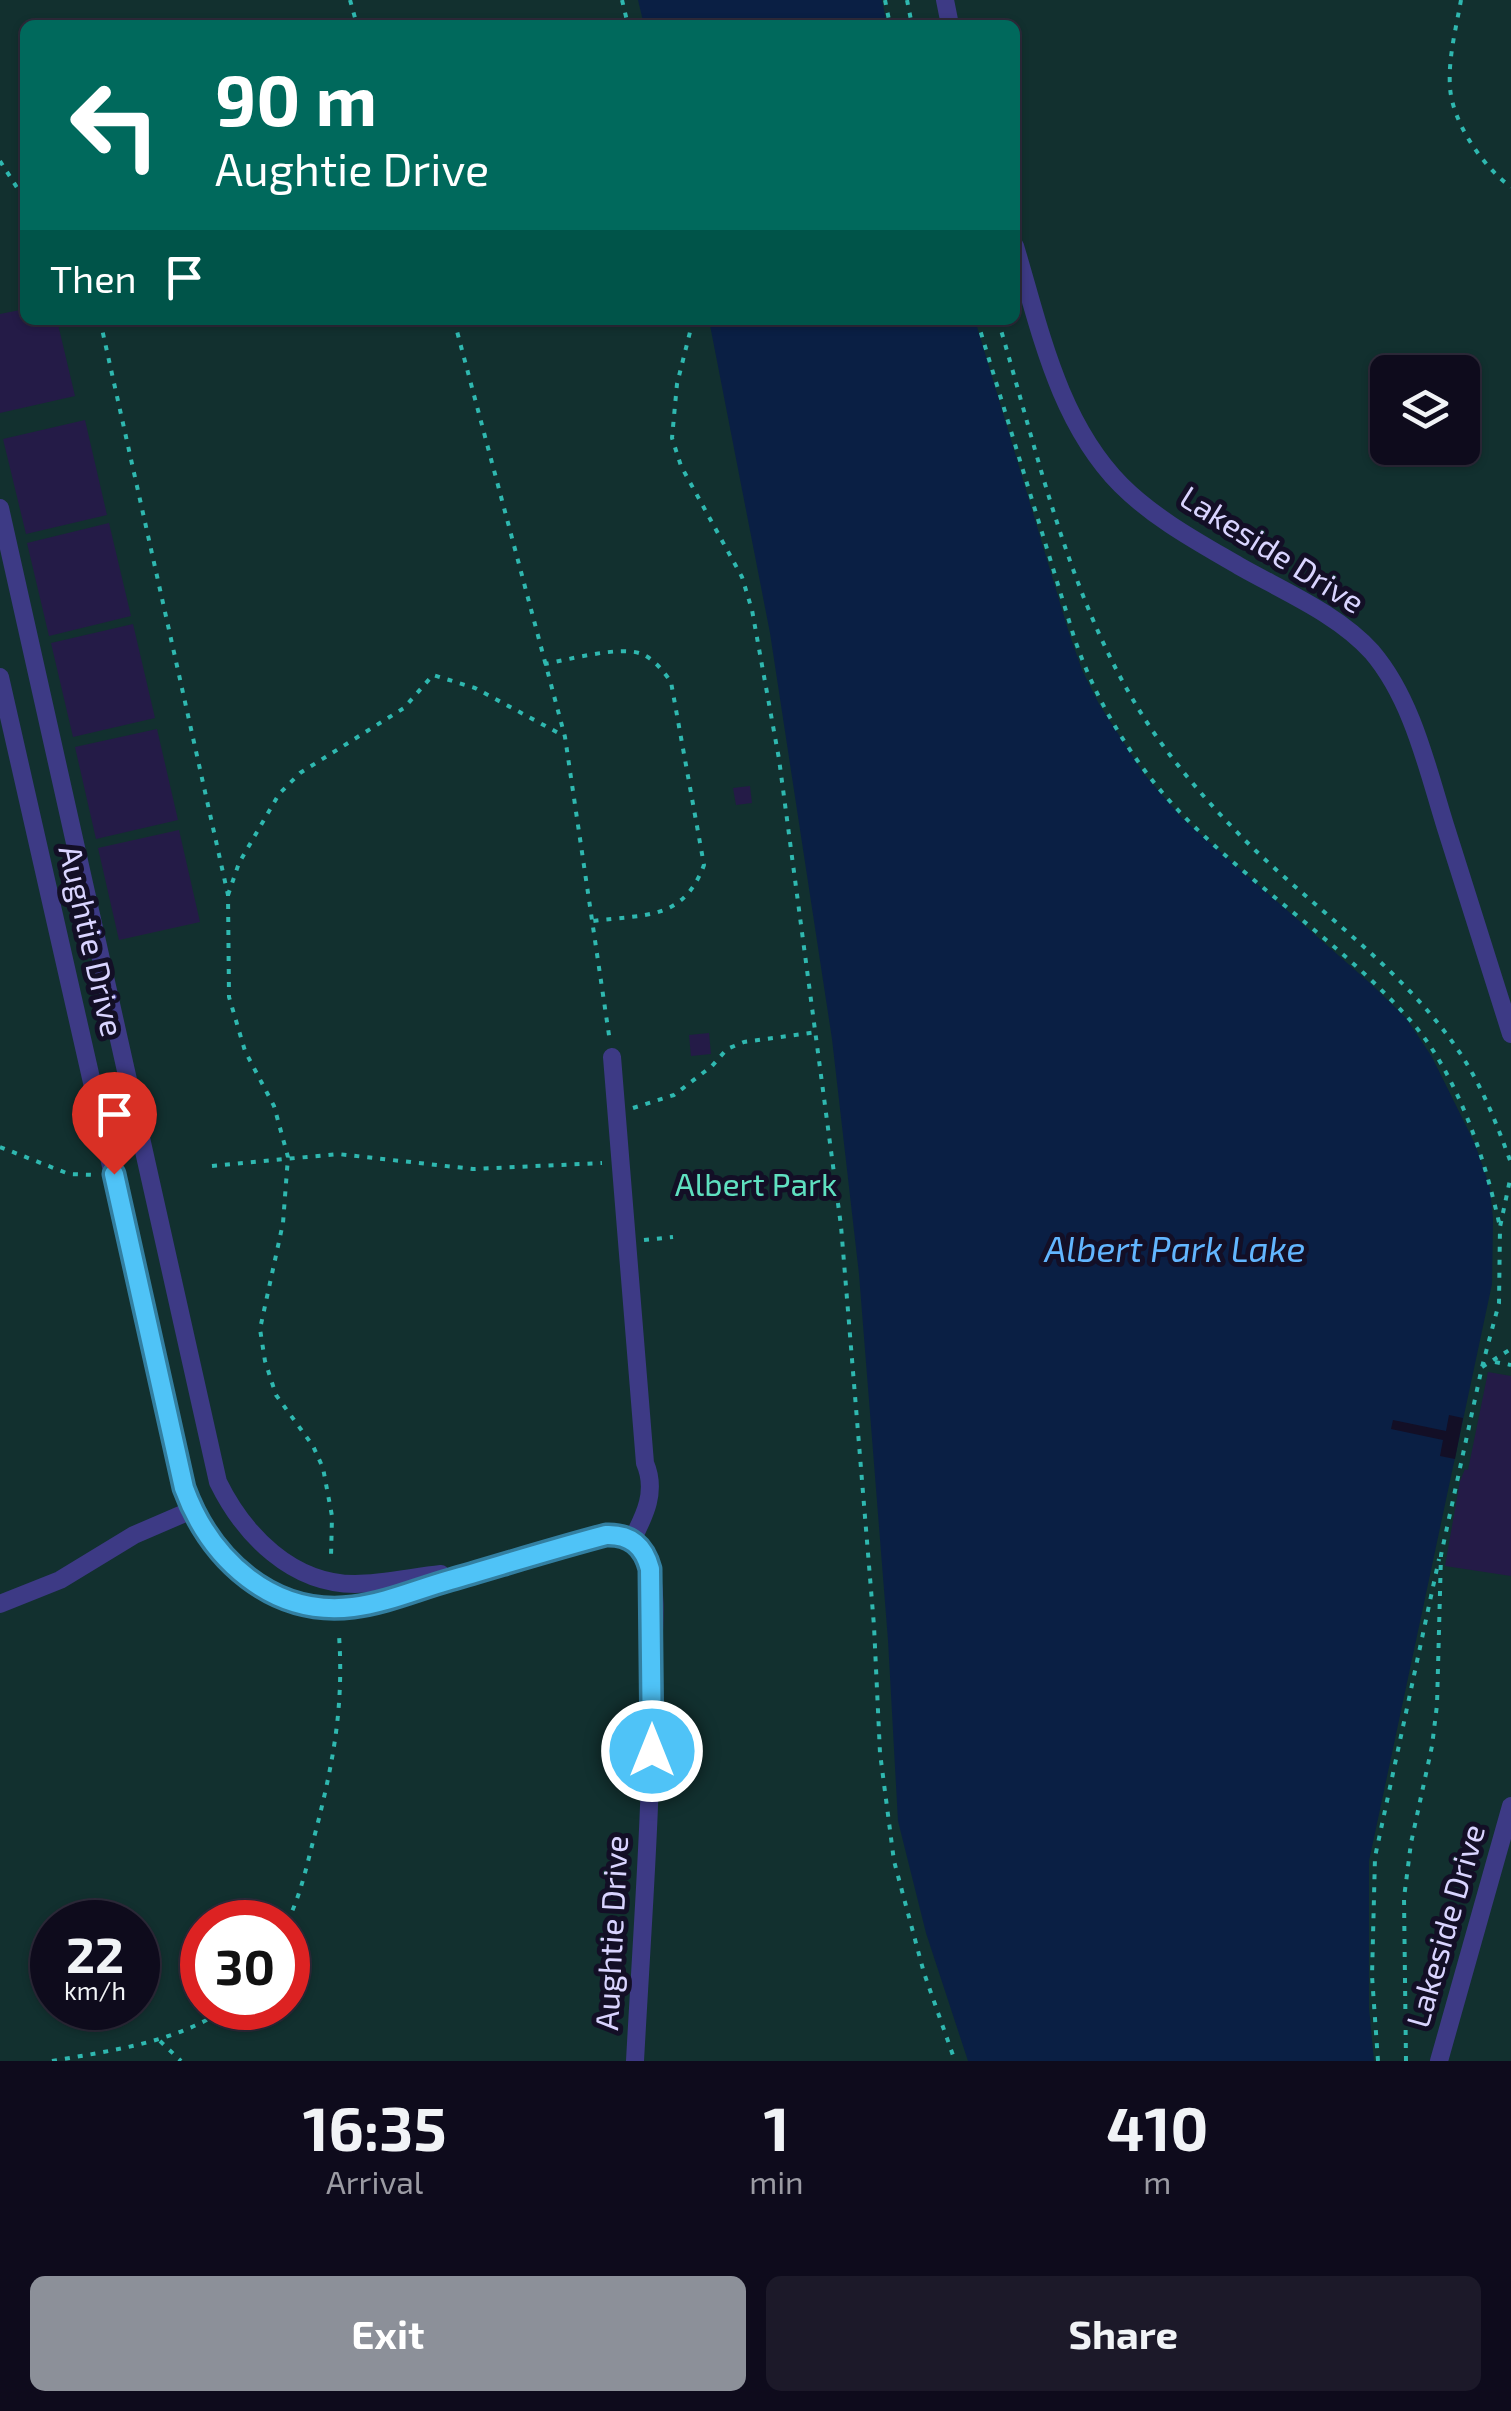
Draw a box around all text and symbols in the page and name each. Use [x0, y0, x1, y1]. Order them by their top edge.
text: 90 m [215, 56, 377, 140]
icon: left [50, 60, 180, 190]
text: Aughtie Drive [215, 141, 489, 195]
icon: arrive [157, 250, 212, 305]
text: Then [50, 255, 137, 301]
map controls [1370, 355, 1480, 465]
button: layers [1370, 355, 1480, 465]
street label: Lakeside Drive [1174, 477, 1372, 620]
street label: Aughtie Drive [53, 841, 133, 1040]
pin [72, 1072, 157, 1175]
icon: arrive [87, 1087, 142, 1142]
park label: Albert Park [675, 1164, 837, 1202]
water label: Albert Park Lake [1043, 1227, 1305, 1269]
position arrow [600, 1699, 704, 1803]
street label: Lakeside Drive [1397, 1819, 1491, 2032]
street label: Aughtie Drive [586, 1835, 634, 2031]
speed limit sign: 30 [180, 1900, 310, 2030]
text: 22 [66, 1923, 124, 1983]
text: km/h [64, 1975, 126, 2005]
text: 16:35 [303, 2091, 447, 2163]
text: 1 [763, 2091, 789, 2163]
text: 410 [1106, 2091, 1208, 2163]
text: Arrival [326, 2162, 423, 2200]
text: min [749, 2162, 804, 2200]
text: m [1143, 2162, 1171, 2200]
button: Exit [30, 2276, 746, 2391]
button: Share [766, 2276, 1481, 2391]

